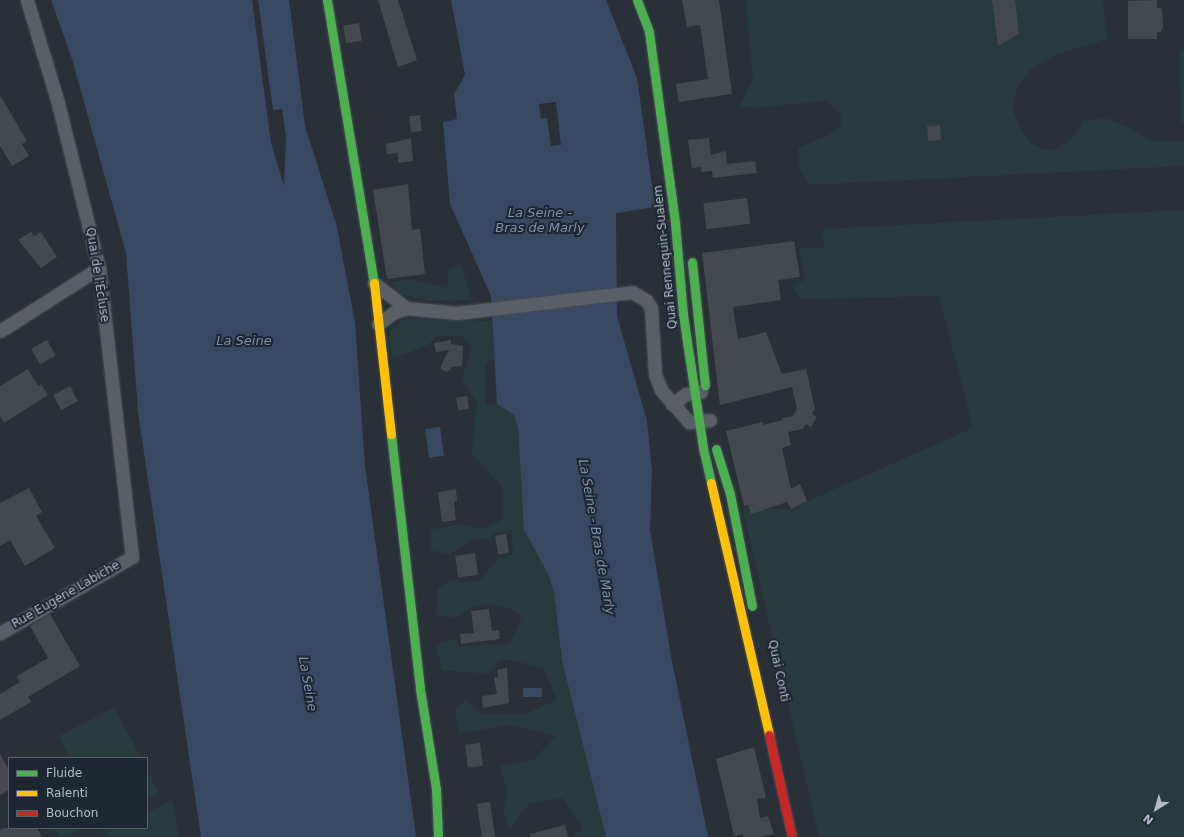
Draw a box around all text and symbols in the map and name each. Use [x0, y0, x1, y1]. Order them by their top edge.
street label: Quai Rennequin-Sualem [651, 184, 681, 330]
water label: La Seine - Bras de Marly [495, 206, 585, 237]
street label: Quai de l'Écluse [82, 227, 112, 323]
water label: La Seine [216, 333, 272, 349]
water label: La Seine - Bras de Marly [575, 458, 617, 616]
street label: Rue Eugène Labiche [9, 558, 123, 632]
street label: Quai Conti [764, 639, 792, 703]
water label: La Seine [295, 655, 319, 713]
legend [8, 757, 148, 829]
text: Fluide [46, 766, 82, 780]
text: Ralenti [46, 786, 88, 800]
north arrow [1136, 789, 1176, 829]
text: Bouchon [46, 806, 98, 820]
text: N [1141, 811, 1156, 827]

